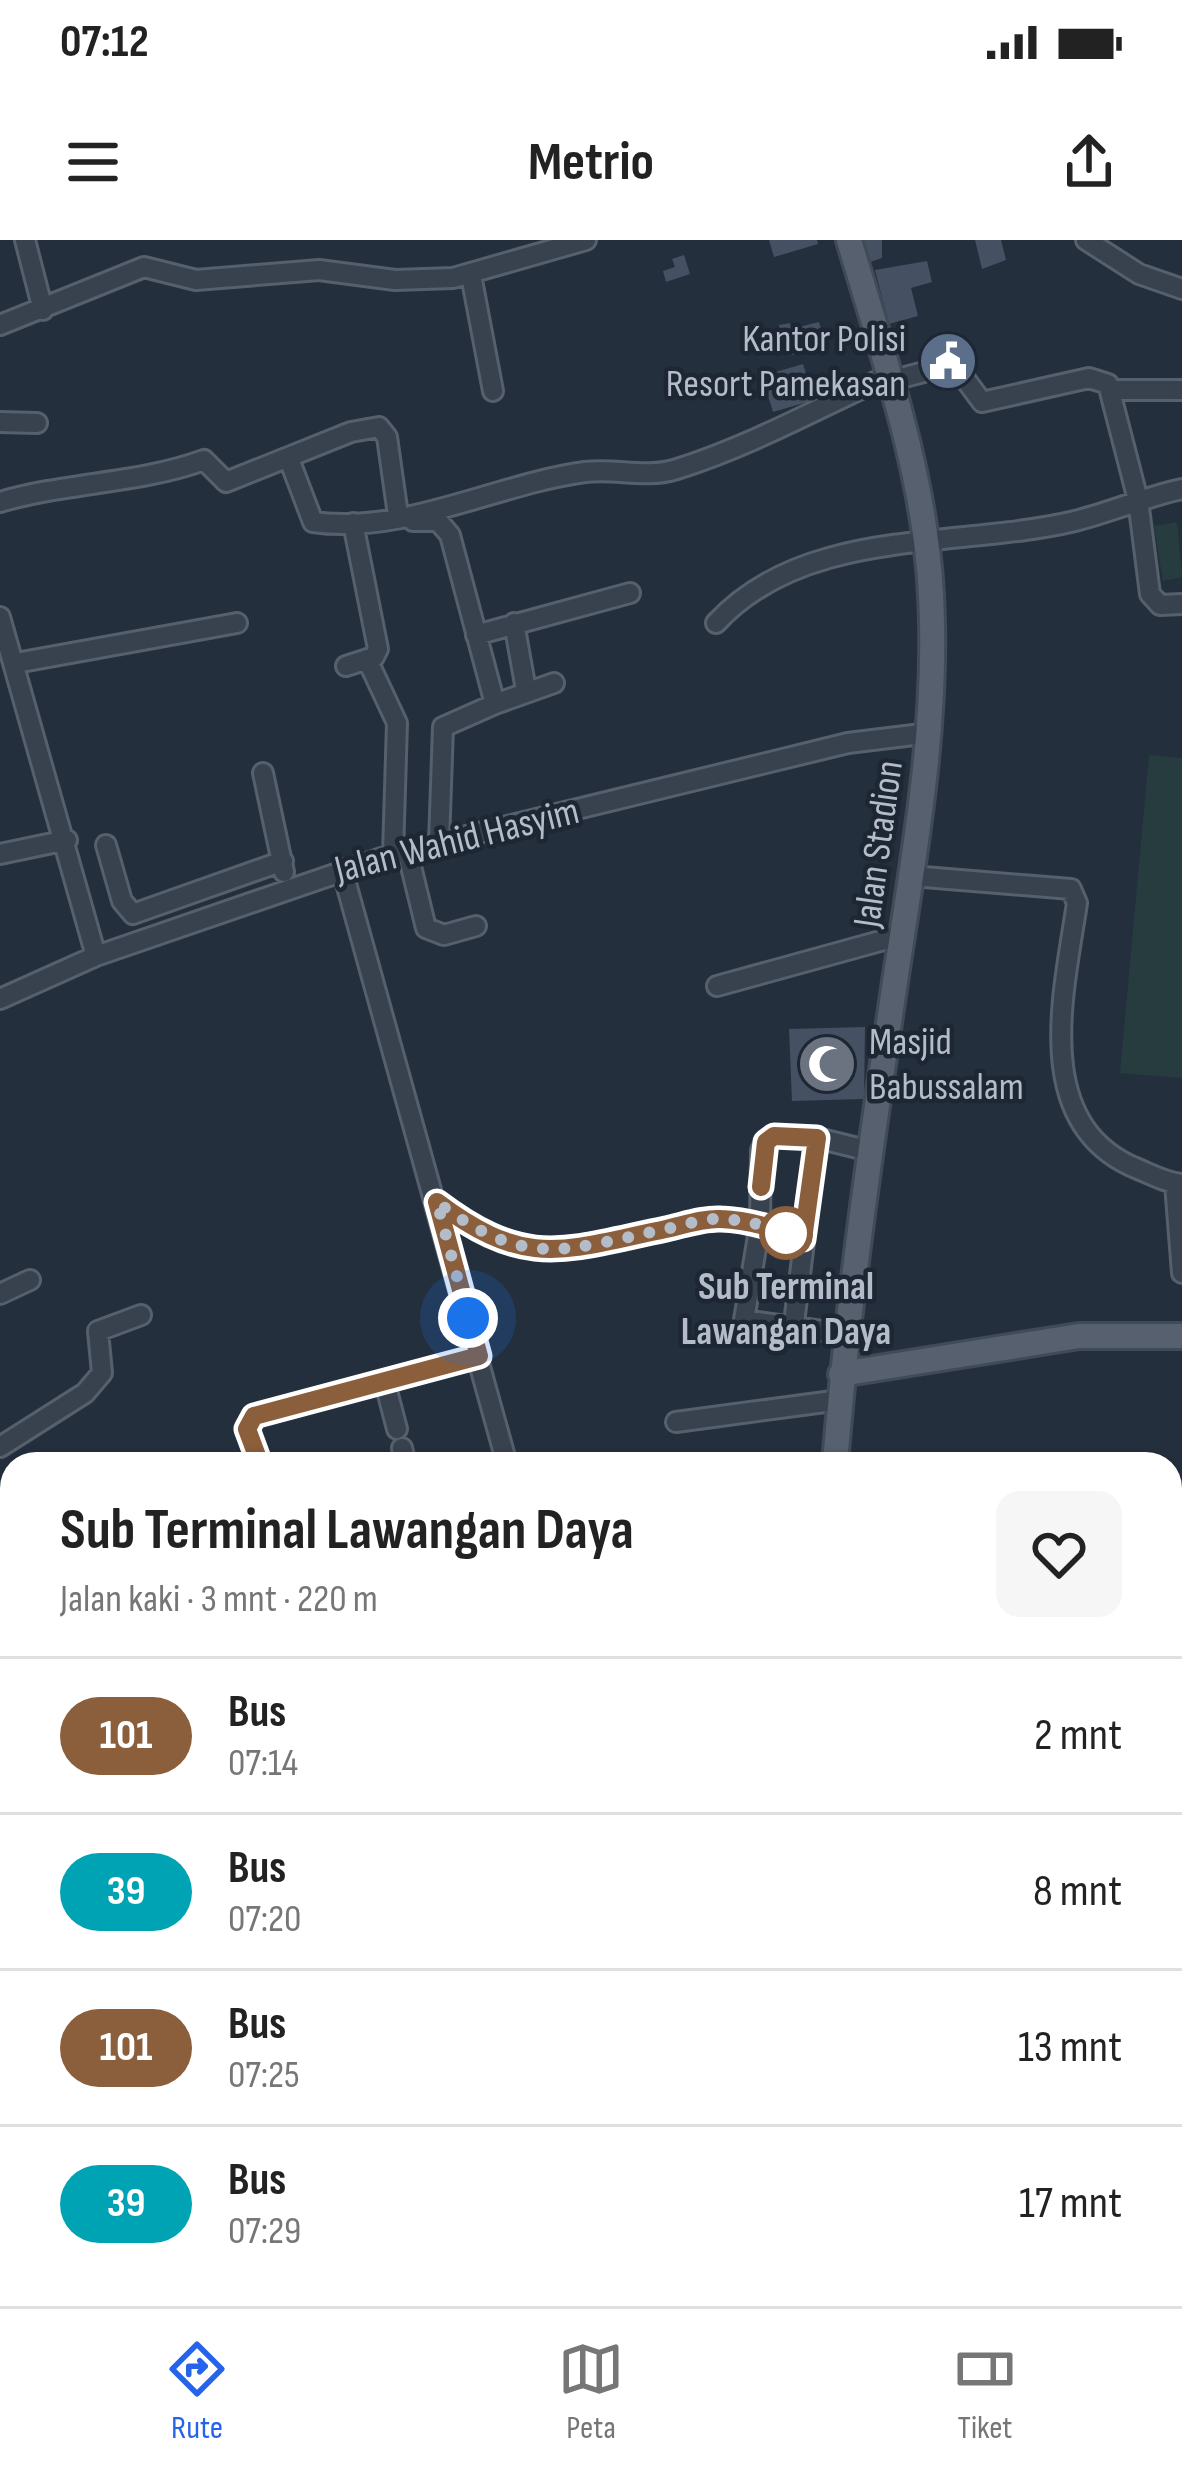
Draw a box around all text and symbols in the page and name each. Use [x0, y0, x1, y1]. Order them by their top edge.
text: 07:12 [60, 15, 149, 70]
icon: menu [60, 129, 126, 195]
icon: share [1056, 129, 1122, 195]
text: Metrio [528, 130, 654, 195]
place label: Kantor Polisi Resort Pamekasan [666, 316, 906, 408]
public building icon: Kantor Polisi Resort Pamekasan [917, 330, 979, 392]
street label: Jalan Stadion [844, 758, 914, 931]
street label: Jalan Wahid Hasyim [329, 788, 584, 894]
place label: Masjid Babussalam [869, 1019, 1024, 1111]
mosque icon: Masjid Babussalam [796, 1033, 858, 1095]
marker: Sub Terminal Lawangan Daya [761, 1208, 811, 1258]
place label: Sub Terminal Lawangan Daya [681, 1264, 891, 1356]
your location [438, 1288, 498, 1348]
button: heart [996, 1491, 1122, 1617]
text: Sub Terminal Lawangan Daya [60, 1497, 634, 1565]
text: Jalan kaki · 3 mnt · 220 m [60, 1576, 378, 1623]
text: Bus [228, 1685, 286, 1740]
text: 2 mnt [1034, 1708, 1122, 1763]
text: 101 [100, 1710, 152, 1761]
text: 07:14 [228, 1740, 298, 1787]
text: Bus [228, 1841, 286, 1896]
text: 8 mnt [1033, 1864, 1122, 1919]
text: 39 [107, 1866, 145, 1917]
text: 07:20 [228, 1896, 301, 1943]
text: Bus [228, 1997, 286, 2052]
text: 13 mnt [1018, 2020, 1122, 2075]
text: 101 [100, 2022, 152, 2073]
text: 07:25 [228, 2052, 300, 2099]
text: Bus [228, 2153, 286, 2208]
text: 17 mnt [1019, 2176, 1122, 2231]
text: 39 [107, 2178, 145, 2229]
text: 07:29 [228, 2208, 301, 2255]
tab: Rute [164, 2336, 230, 2448]
tab: Peta [558, 2336, 624, 2448]
tab: Tiket [952, 2336, 1018, 2448]

